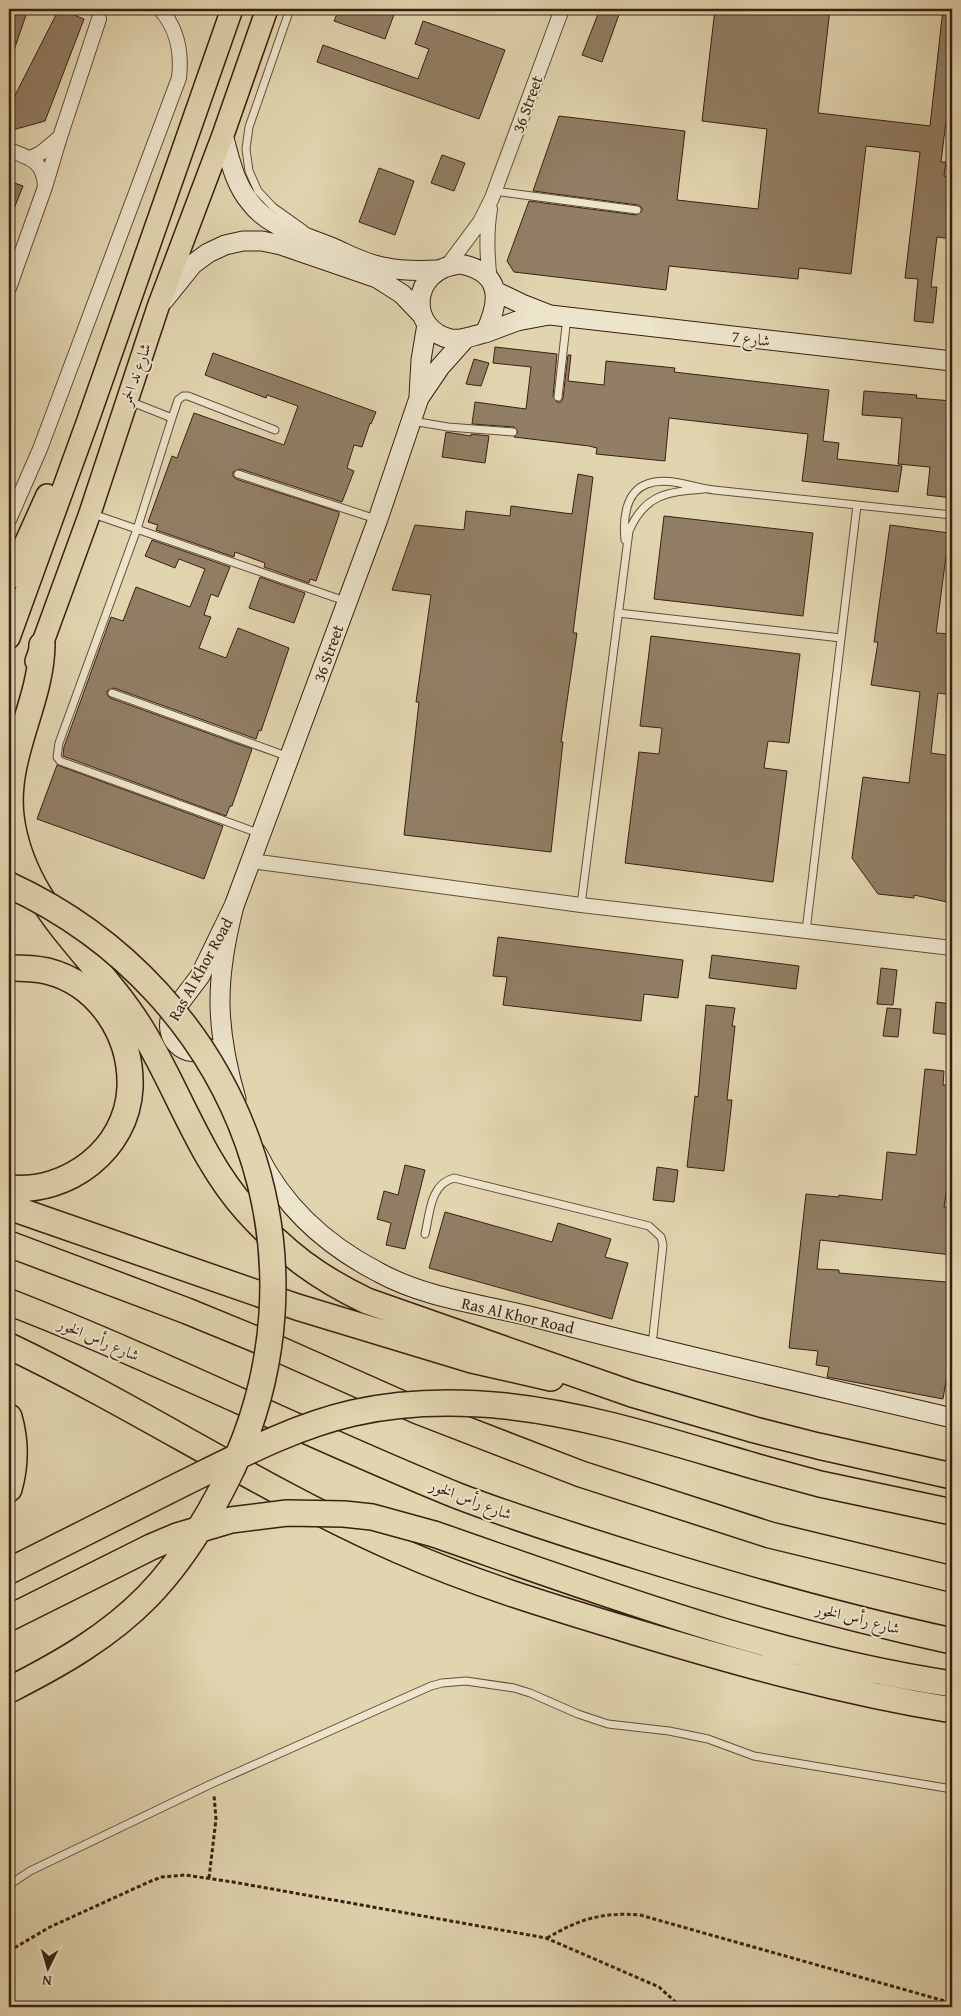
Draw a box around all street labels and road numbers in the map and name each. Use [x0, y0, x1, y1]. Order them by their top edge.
street label: 36 Street [506, 72, 549, 136]
street label: شارع 7 [730, 324, 772, 354]
street label: شارع ند الحمر [112, 340, 159, 411]
street label: 36 Street [307, 621, 350, 685]
street label: Ras Al Khor Road [162, 913, 238, 1025]
street label: Ras Al Khor Road [459, 1290, 577, 1340]
street label: شارع رأس الخور [52, 1310, 143, 1369]
street label: شارع رأس الخور [424, 1472, 516, 1528]
street label: شارع رأس الخور [811, 1595, 903, 1642]

